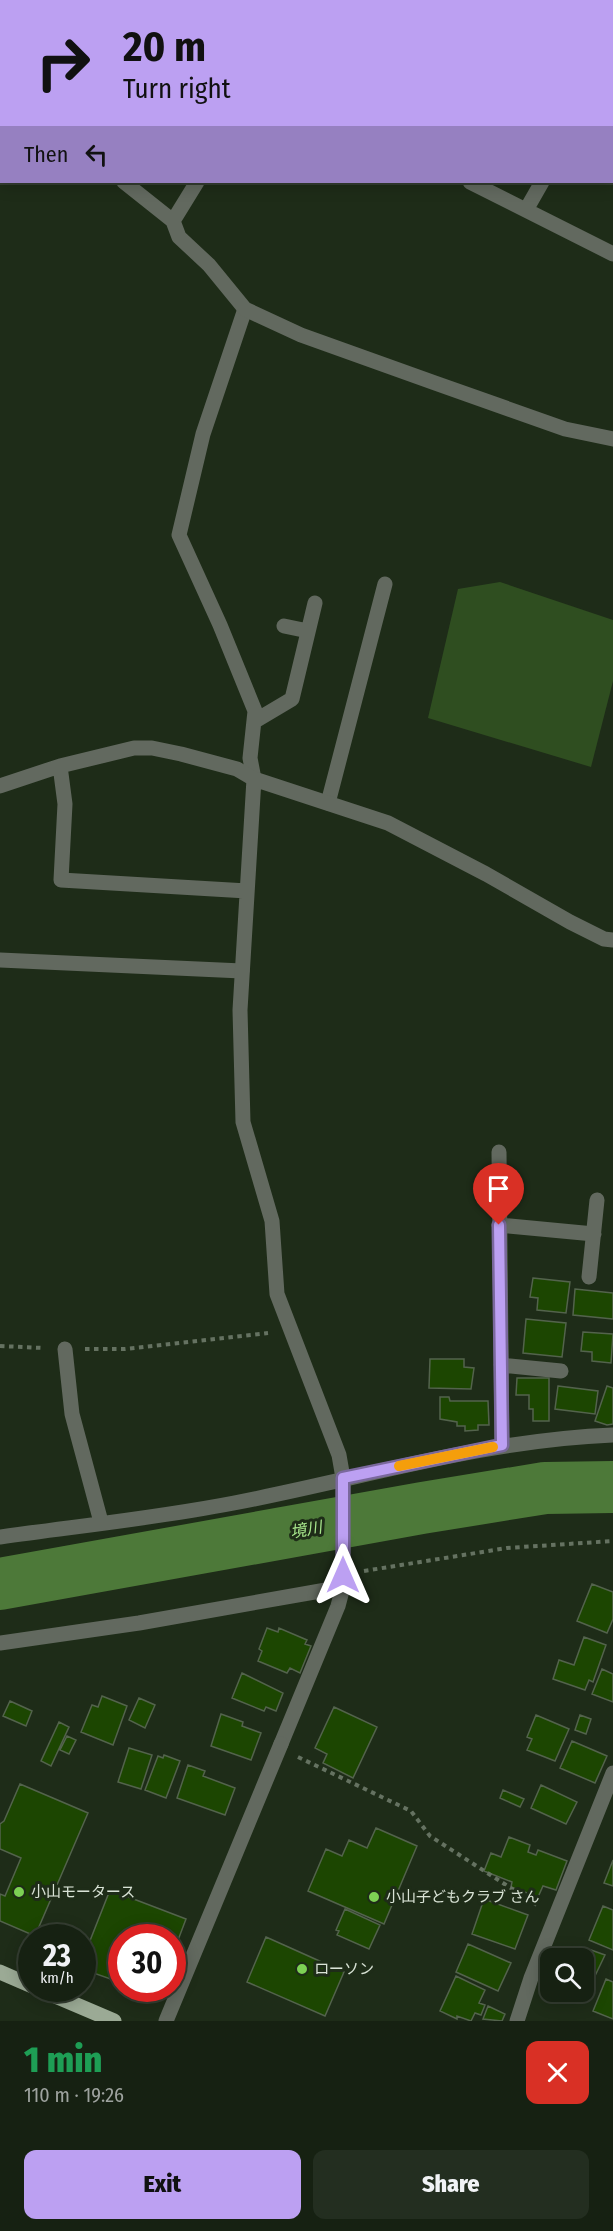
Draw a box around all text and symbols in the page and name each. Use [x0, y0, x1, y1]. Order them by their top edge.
text: 20 m [123, 22, 206, 72]
icon: right [24, 24, 102, 102]
text: Turn right [123, 73, 231, 105]
icon: left [80, 138, 113, 171]
text: Then [24, 141, 68, 168]
pin [473, 1163, 524, 1225]
icon: arrive [482, 1172, 515, 1205]
water label: 境川 [289, 1517, 325, 1542]
position arrow [311, 1543, 375, 1607]
place label: 小山モータース [31, 1883, 135, 1901]
marker: 小山モータース [12, 1885, 26, 1899]
place label: 小山子どもクラブ さん [386, 1888, 540, 1906]
marker: 小山子どもクラブ さん [367, 1890, 381, 1904]
speed limit sign: 30 [108, 1924, 186, 2002]
text: 23 [43, 1938, 71, 1974]
map controls [540, 1948, 594, 2002]
button: search [540, 1948, 594, 2002]
place label: ローソン [314, 1960, 374, 1978]
marker: ローソン [295, 1962, 309, 1976]
text: km/h [40, 1969, 74, 1987]
text: 1 min [24, 2038, 102, 2082]
button: close [526, 2041, 589, 2104]
text: 110 m · 19:26 [24, 2083, 124, 2107]
button: Exit [24, 2150, 301, 2219]
button: Share [313, 2150, 589, 2219]

